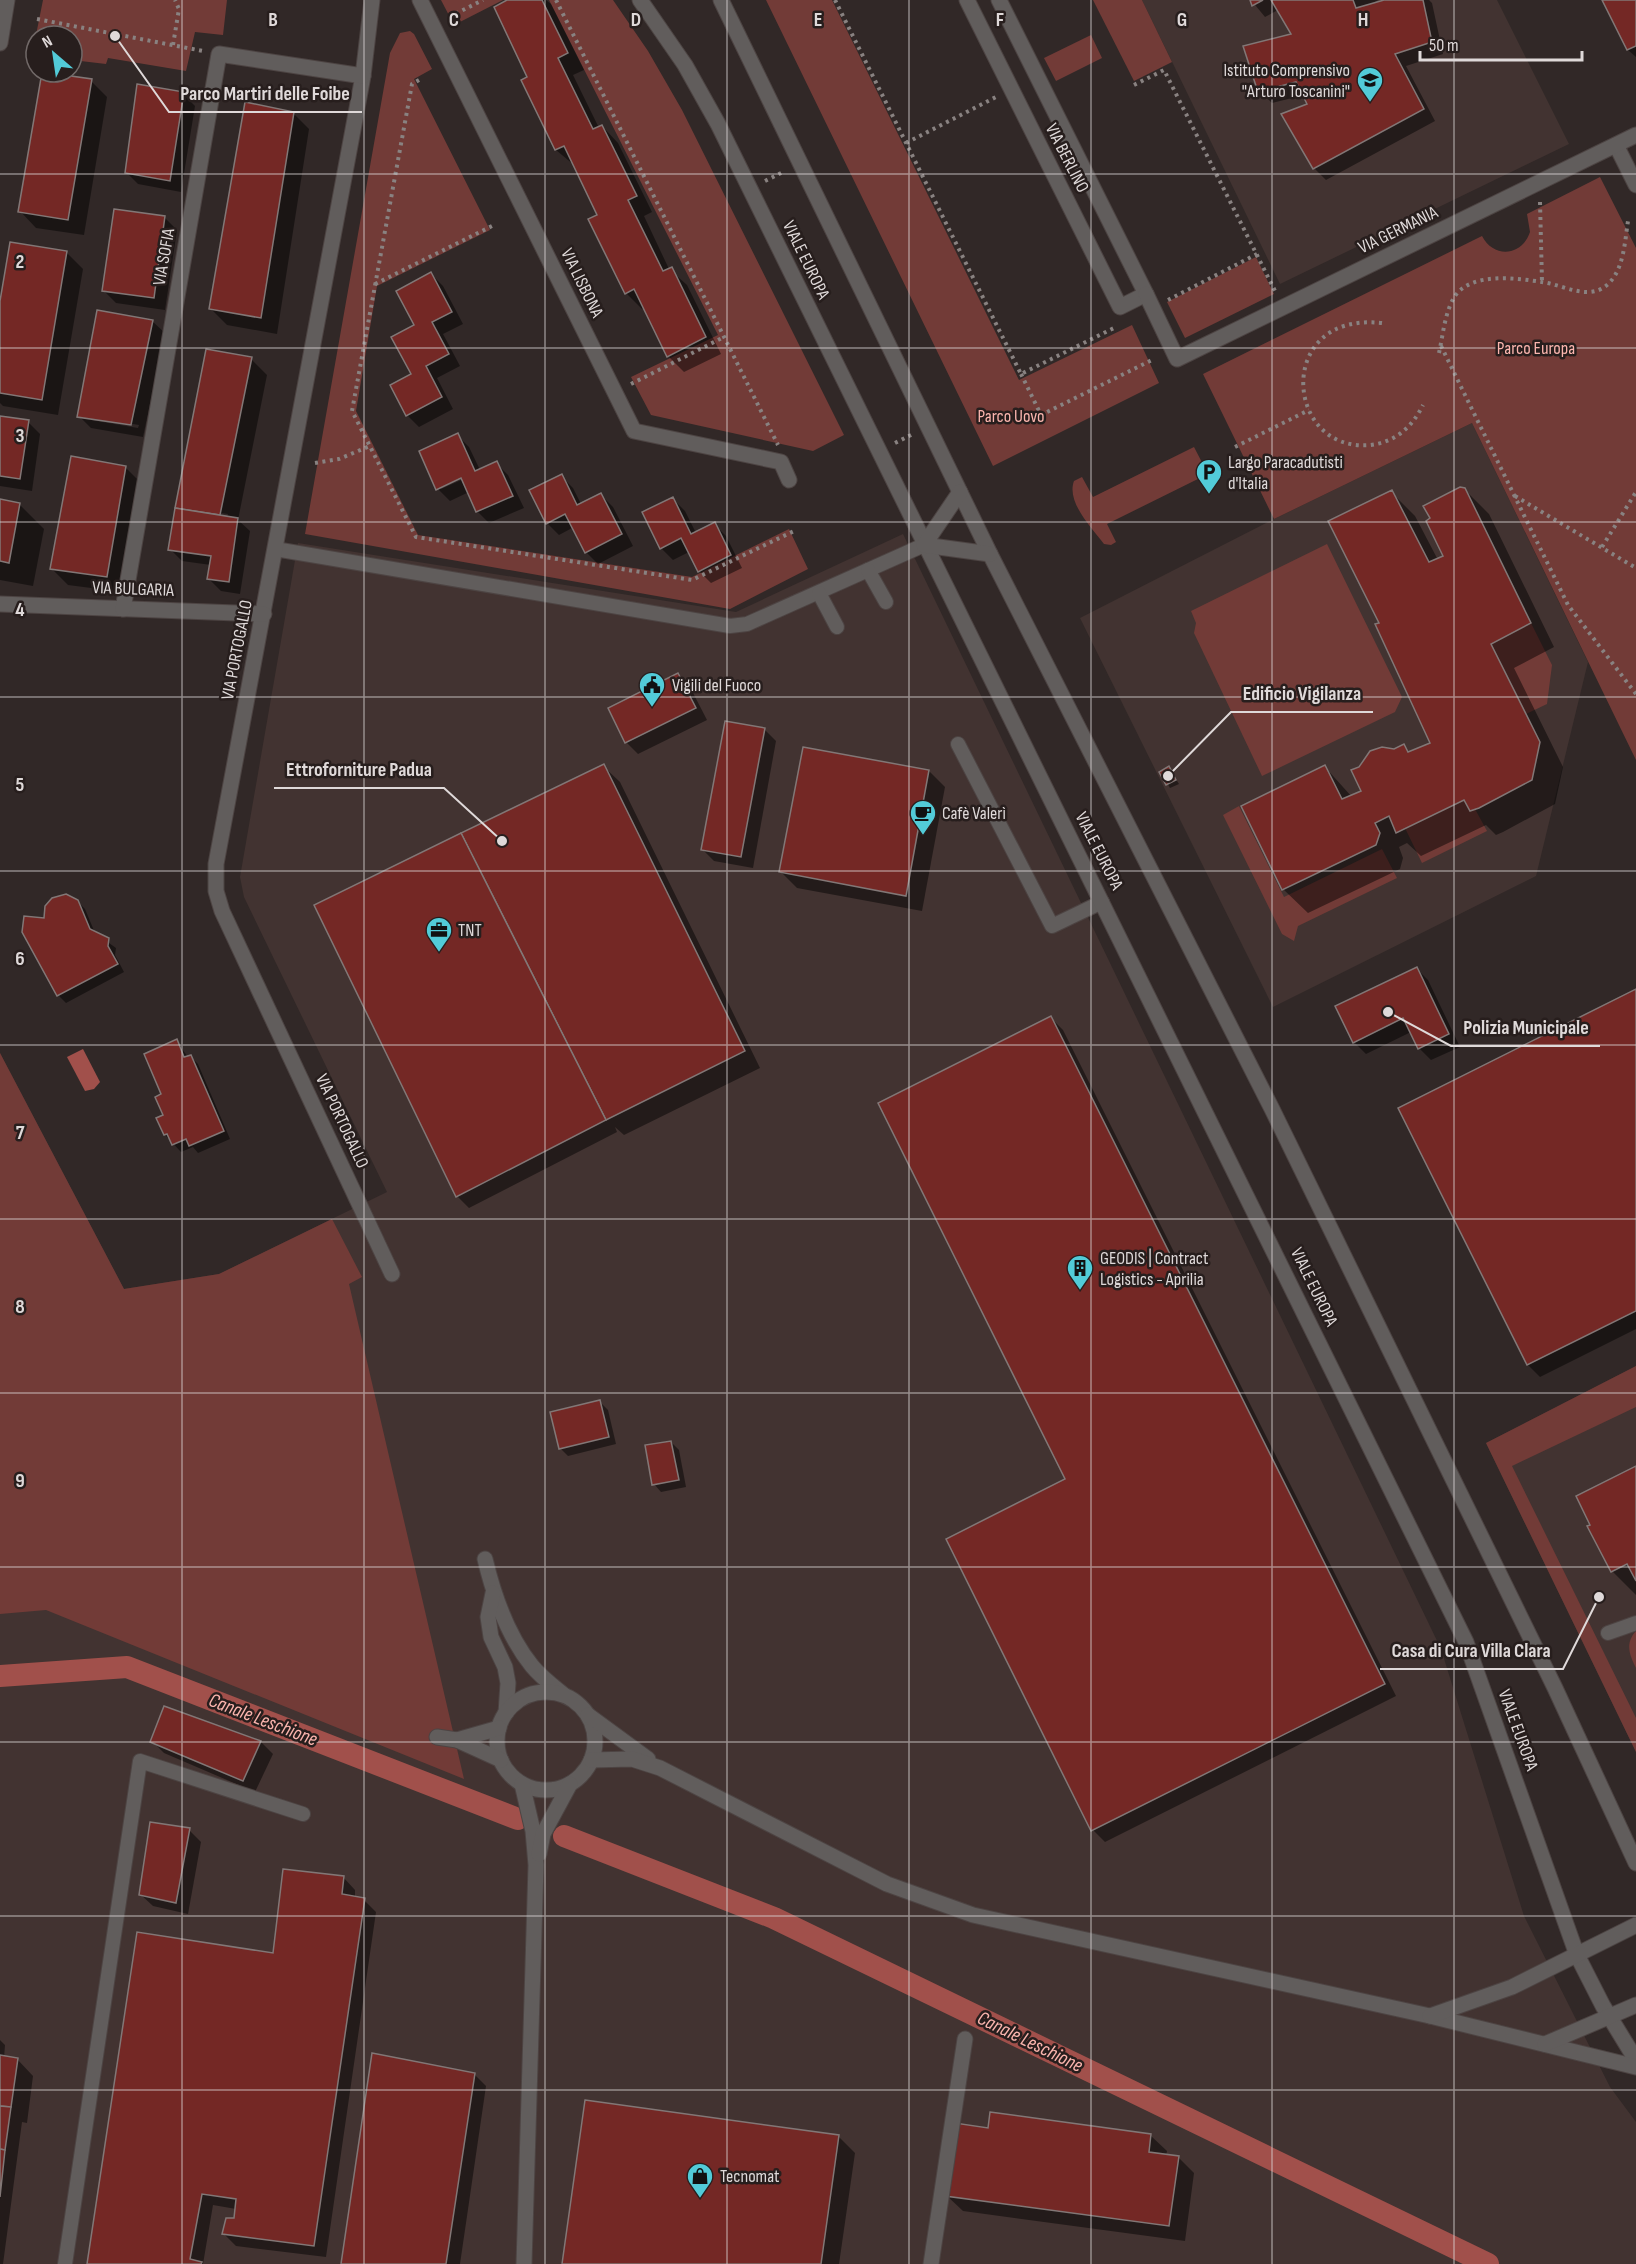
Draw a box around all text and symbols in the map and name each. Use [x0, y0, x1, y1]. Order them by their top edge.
text: B [268, 8, 278, 32]
text: C [449, 8, 459, 32]
text: D [631, 8, 641, 32]
text: E [814, 8, 822, 32]
text: F [996, 8, 1004, 32]
text: G [1177, 8, 1187, 32]
text: H [1358, 8, 1368, 32]
north arrow [24, 24, 84, 84]
scale bar [1420, 24, 1582, 62]
text: N [39, 32, 56, 53]
text: 50 m [1429, 35, 1459, 56]
place label: Istituto Comprensivo "Arturo Toscanini" [1223, 60, 1350, 102]
school or university icon: Istituto Comprensivo "Arturo Toscanini" [1355, 65, 1385, 103]
callout: Parco Martiri delle Foibe [169, 74, 362, 112]
text: Parco Martiri delle Foibe [180, 82, 350, 106]
street label: VIA BERLINO [1041, 120, 1093, 196]
street label: VIA GERMANIA [1355, 202, 1442, 258]
street label: VIALE EUROPA [778, 217, 834, 303]
street label: VIA SOFIA [149, 227, 179, 287]
street label: VIA LISBONA [556, 245, 608, 321]
text: 2 [16, 250, 24, 274]
park label: Parco Europa [1497, 338, 1575, 359]
park label: Parco Uovo [977, 406, 1045, 427]
text: 3 [16, 424, 25, 448]
place label: Largo Paracadutisti d'Italia [1228, 452, 1343, 494]
parking icon: Largo Paracadutisti d'Italia [1194, 457, 1224, 495]
street label: VIA BULGARIA [92, 577, 175, 601]
text: 4 [15, 598, 25, 622]
street label: VIA PORTOGALLO [217, 598, 257, 702]
public building icon: Vigili del Fuoco [637, 670, 667, 708]
callout: Edificio Vigilanza [1231, 674, 1373, 712]
place label: Vigili del Fuoco [672, 675, 761, 696]
text: Edificio Vigilanza [1243, 682, 1361, 706]
callout: Ettroforniture Padua [274, 750, 444, 788]
text: Ettroforniture Padua [286, 758, 432, 782]
text: 5 [16, 773, 25, 797]
cafe icon: Cafè Valerì [908, 798, 938, 836]
place label: Cafè Valerì [942, 803, 1006, 824]
street label: VIALE EUROPA [1070, 809, 1128, 894]
office icon: TNT [424, 915, 454, 953]
place label: TNT [458, 920, 482, 941]
text: 6 [15, 947, 25, 971]
callout: Polizia Municipale [1451, 1008, 1600, 1046]
text: Polizia Municipale [1463, 1016, 1589, 1040]
street label: VIA PORTOGALLO [311, 1071, 373, 1171]
text: 7 [16, 1121, 25, 1145]
street label: VIALE EUROPA [1286, 1244, 1342, 1330]
place label: GEODIS | Contract Logistics - Aprilia [1100, 1248, 1209, 1290]
building icon: GEODIS | Contract Logistics - Aprilia [1065, 1253, 1095, 1291]
text: 8 [15, 1295, 25, 1319]
text: 9 [15, 1469, 25, 1493]
callout: Casa di Cura Villa Clara [1380, 1631, 1563, 1669]
text: Casa di Cura Villa Clara [1391, 1639, 1551, 1663]
street label: VIALE EUROPA [1494, 1687, 1542, 1774]
water label: Canale Leschione [205, 1688, 321, 1752]
water label: Canale Leschione [973, 2006, 1087, 2078]
shop icon: Tecnomat [685, 2161, 715, 2199]
place label: Tecnomat [720, 2166, 780, 2187]

